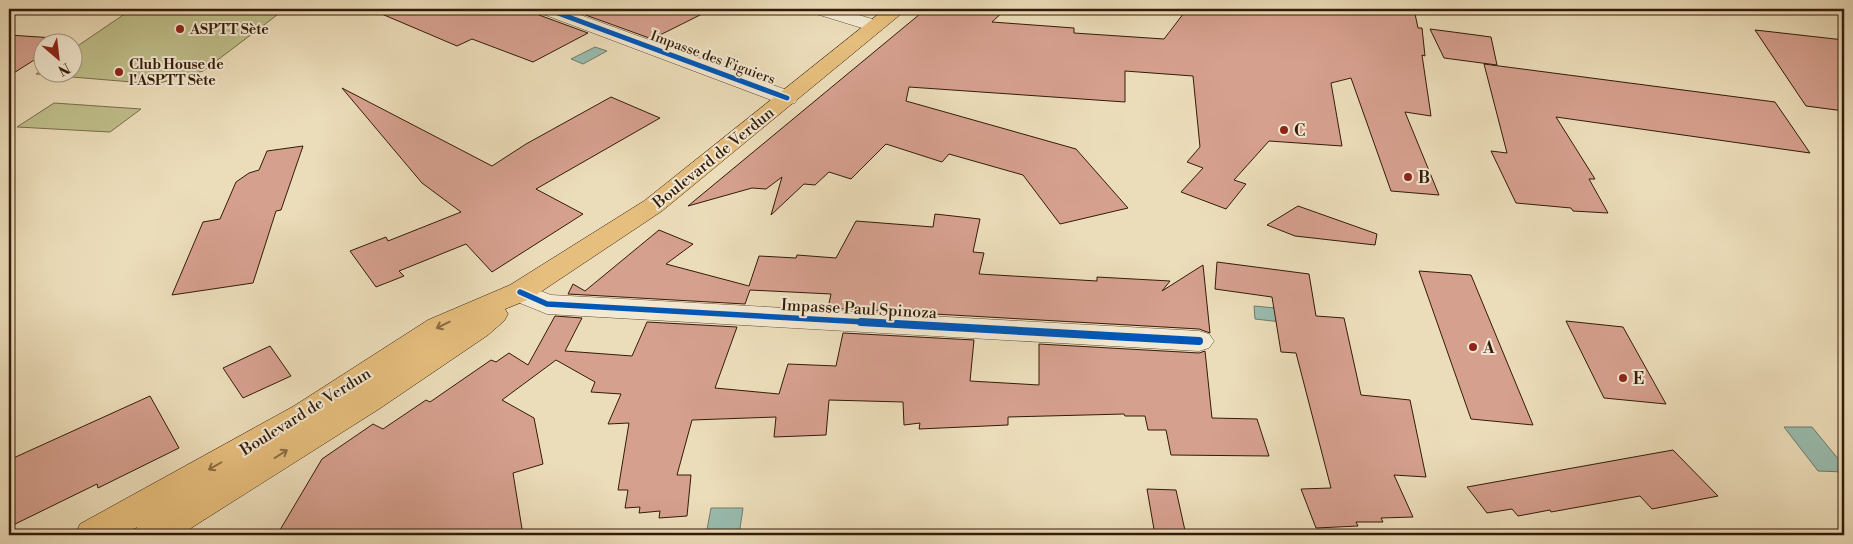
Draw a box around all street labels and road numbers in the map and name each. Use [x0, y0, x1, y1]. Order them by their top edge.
street label: Impasse des Figuiers [648, 27, 778, 89]
street label: Boulevard de Verdun [648, 102, 779, 214]
street label: Impasse Paul Spinoza [780, 295, 938, 323]
street label: Boulevard de Verdun [236, 363, 375, 461]

